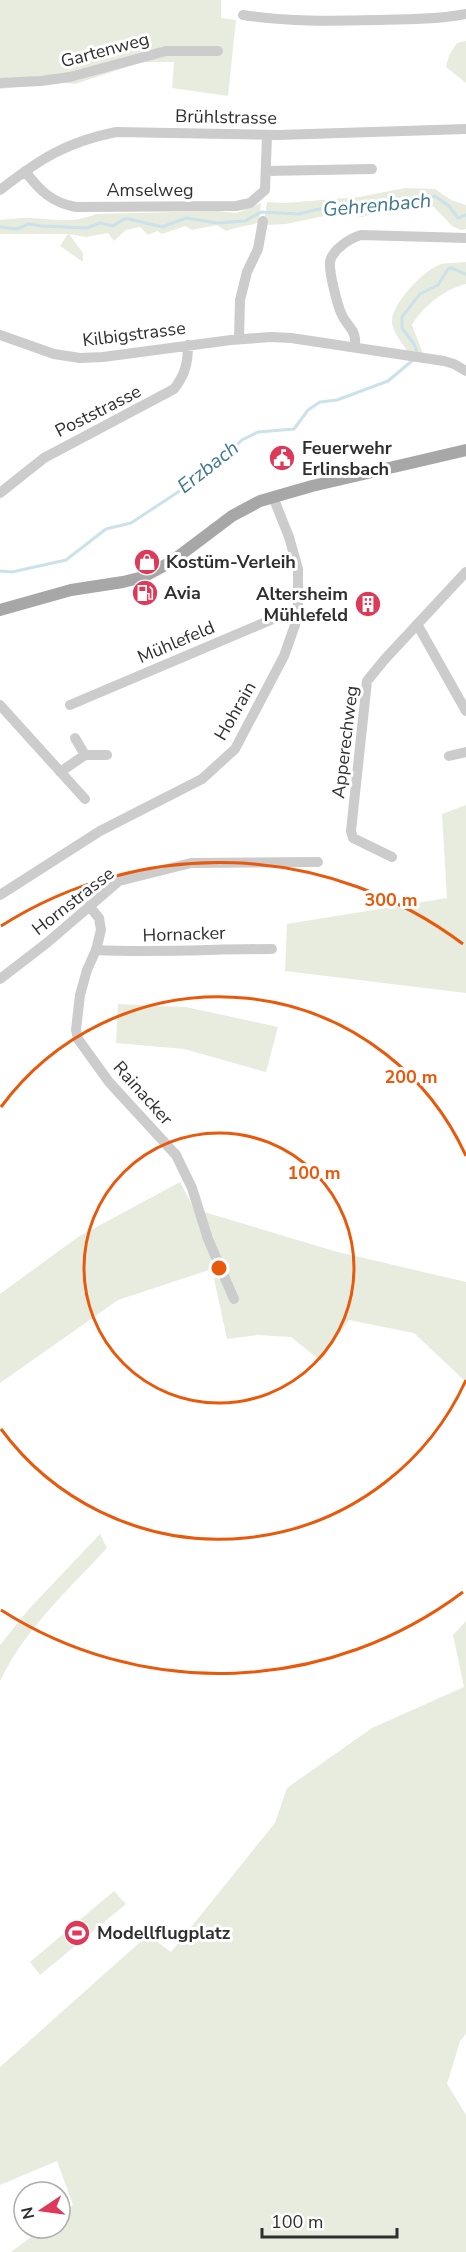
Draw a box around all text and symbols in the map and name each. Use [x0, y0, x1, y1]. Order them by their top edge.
street label: Gartenweg [58, 27, 152, 73]
street label: Brühlstrasse [175, 104, 277, 130]
street label: Amselweg [106, 178, 194, 202]
water label: Gehrenbach [322, 187, 432, 223]
street label: Kilbigstrasse [81, 316, 187, 352]
street label: Poststrasse [51, 379, 145, 443]
water label: Erzbach [172, 435, 244, 499]
place label: Feuerwehr Erlinsbach [302, 436, 392, 481]
public building icon: Feuerwehr Erlinsbach [267, 443, 297, 473]
shop icon: Kostüm-Verleih [132, 547, 162, 577]
place label: Kostüm-Verleih [166, 550, 296, 574]
fuel station icon: Avia [130, 578, 160, 608]
place label: Avia [164, 581, 201, 605]
place label: Altersheim Mühlefeld [256, 582, 348, 627]
building icon: Altersheim Mühlefeld [353, 589, 383, 619]
street label: Mühlefeld [134, 615, 218, 669]
street label: Hohrain [209, 677, 261, 745]
street label: Apperechweg [326, 684, 364, 800]
street label: Hornstrasse [27, 861, 119, 941]
text: 300 m [364, 888, 418, 912]
street label: Hornacker [142, 921, 226, 947]
street label: Rainacker [108, 1056, 179, 1131]
text: 200 m [384, 1065, 438, 1089]
text: 100 m [287, 1161, 341, 1185]
centre of rings [209, 1258, 229, 1278]
sports icon: Modellflugplatz [62, 1918, 92, 1948]
place label: Modellflugplatz [97, 1921, 231, 1945]
north arrow [12, 2180, 72, 2240]
scale bar [262, 2201, 397, 2239]
text: N [16, 2205, 40, 2221]
text: 100 m [271, 2210, 323, 2234]

